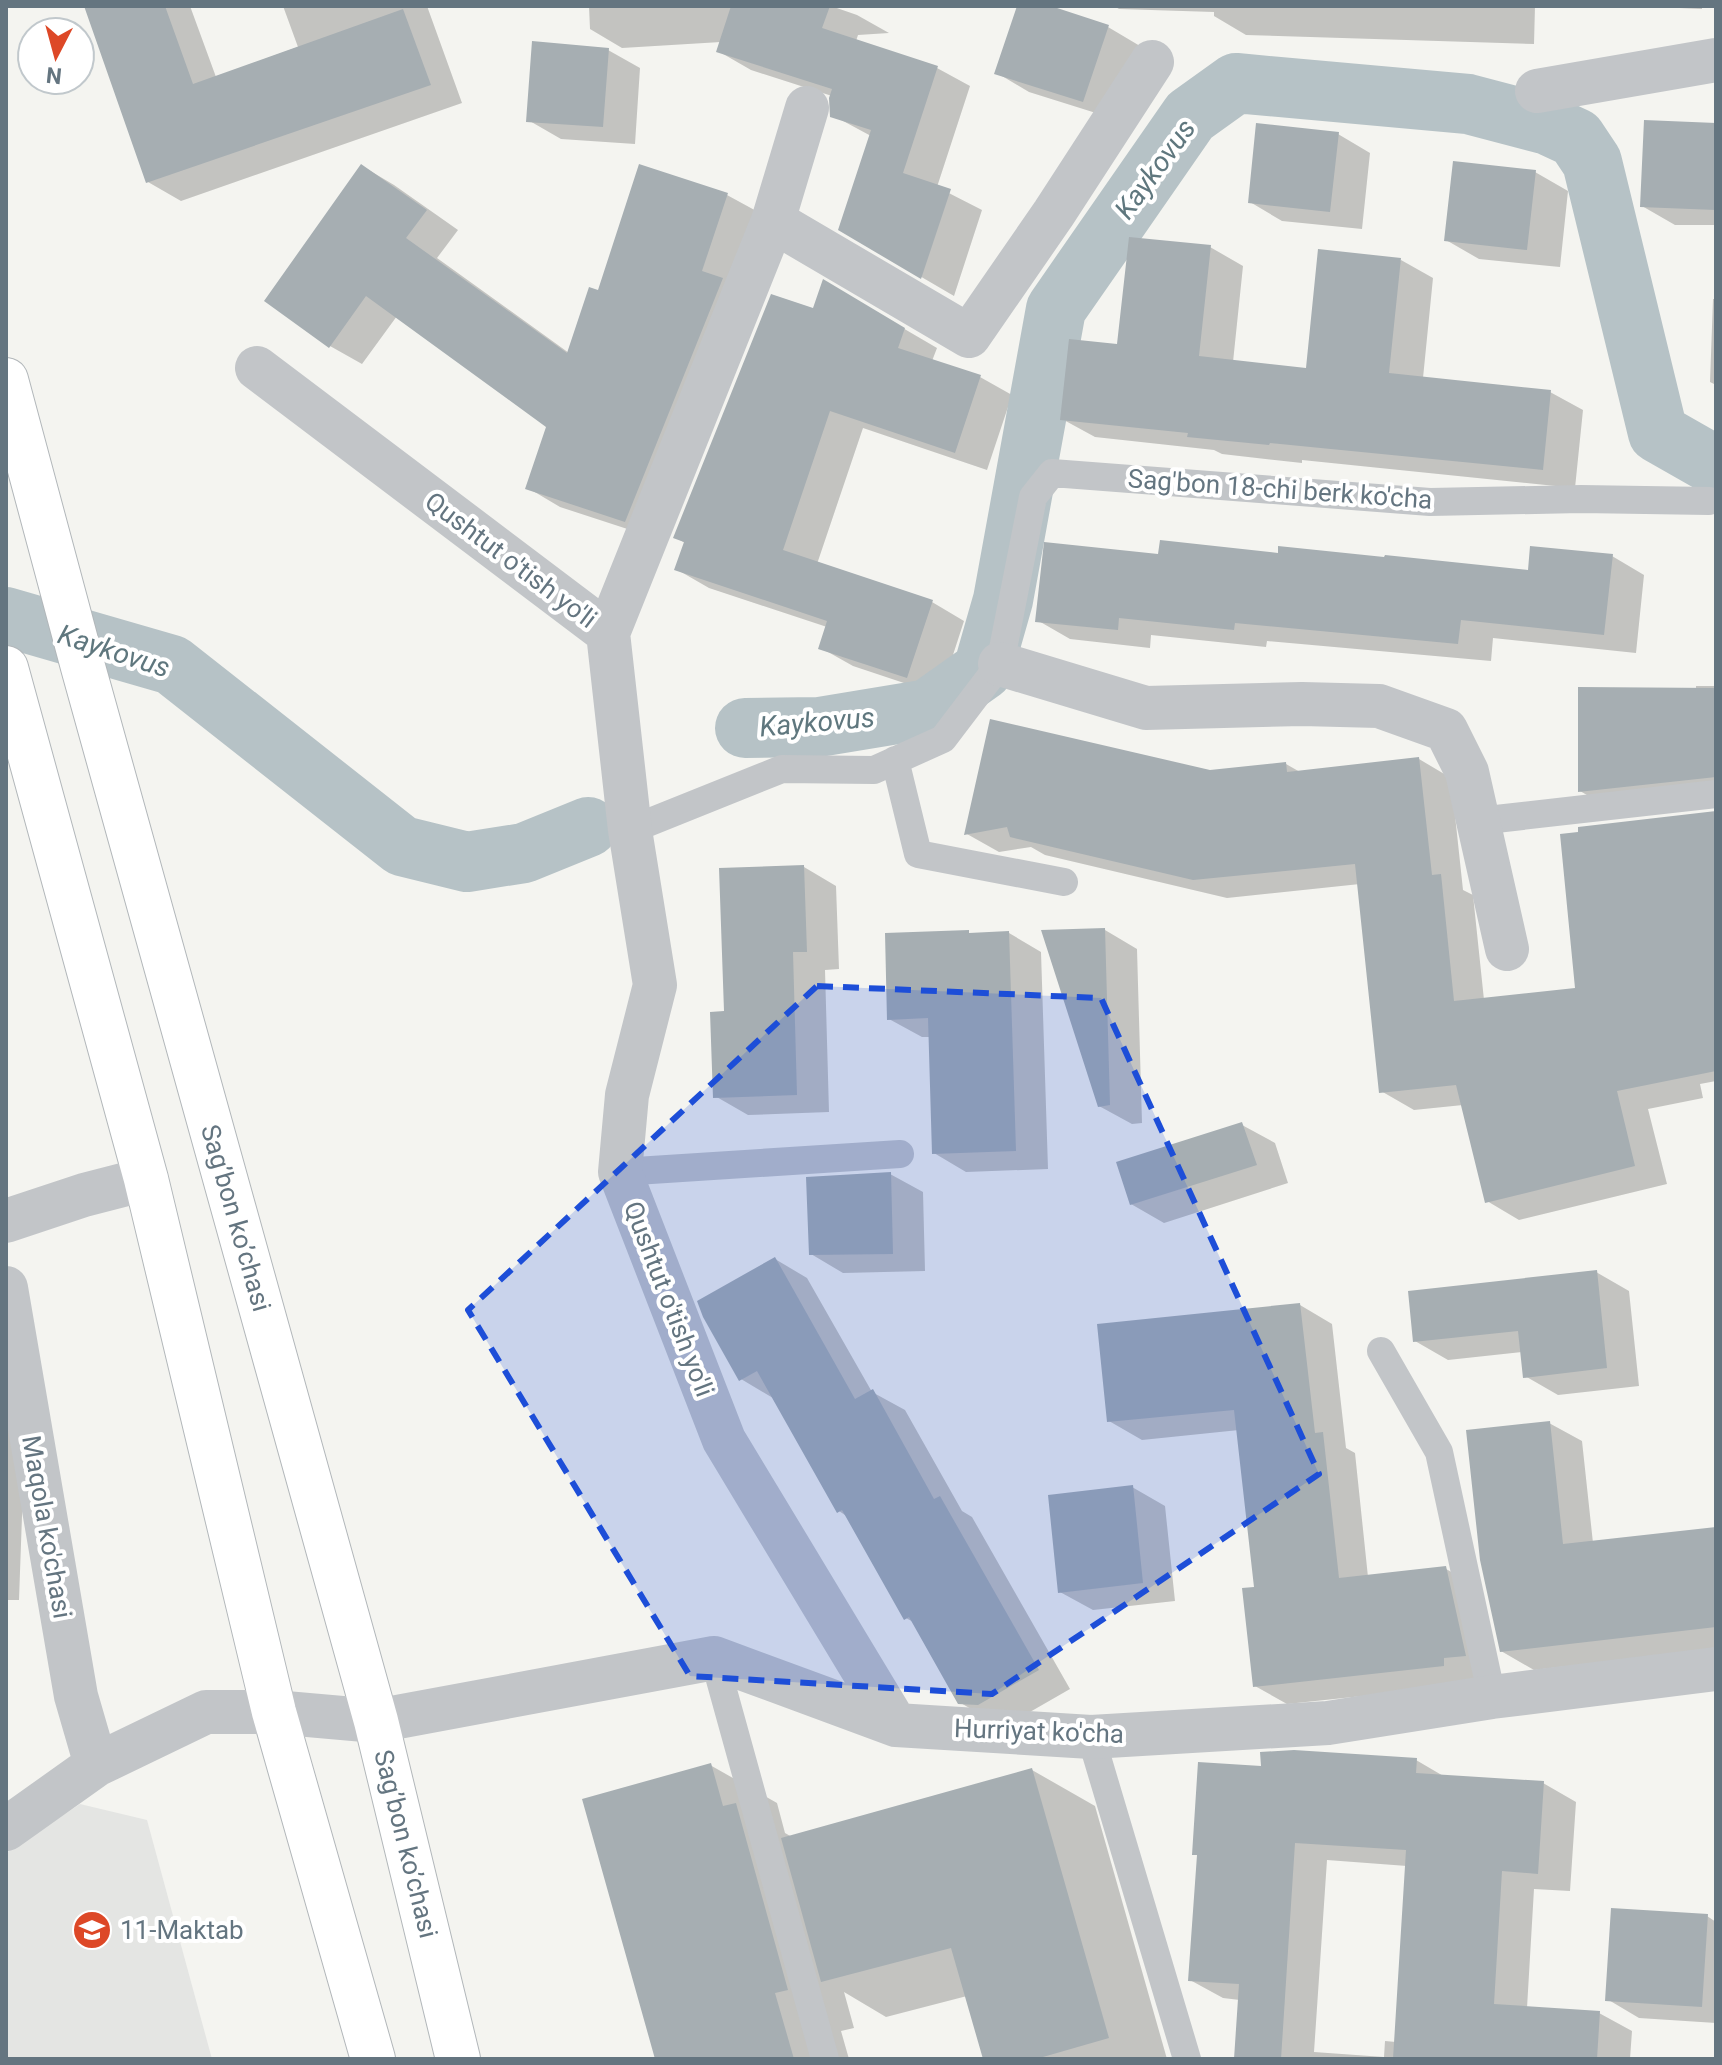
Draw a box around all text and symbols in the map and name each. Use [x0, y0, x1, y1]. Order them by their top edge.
north arrow [16, 16, 96, 96]
text: N [45, 62, 63, 89]
water label: Kaykovus [1108, 113, 1202, 225]
street label: Sag'bon 18-chi berk ko'cha [1127, 463, 1433, 515]
street label: Qushtut o'tish yo'li [419, 486, 603, 634]
water label: Kaykovus [54, 617, 174, 685]
water label: Kaykovus [758, 701, 876, 743]
street label: Sag’bon ko’chasi [195, 1121, 277, 1315]
street label: Qushtut o'tish yo'li [618, 1197, 720, 1401]
street label: Maqola ko'chasi [16, 1433, 78, 1621]
street label: Hurriyat ko'cha [953, 1713, 1125, 1749]
street label: Sag’bon ko’chasi [368, 1747, 444, 1941]
school or university icon: 11-Maktab [71, 1909, 113, 1951]
place label: 11-Maktab [120, 1915, 244, 1945]

